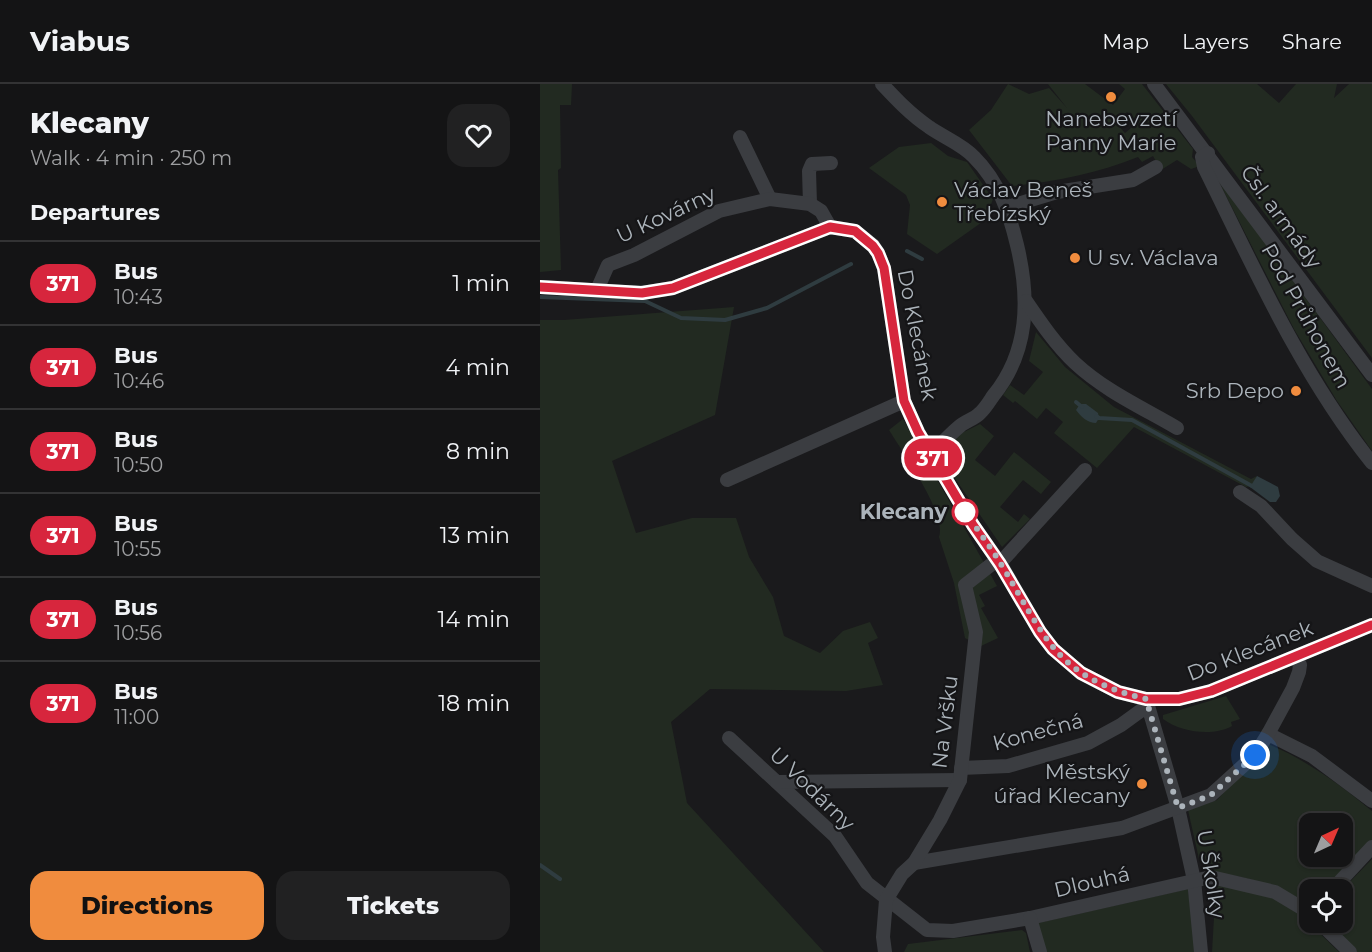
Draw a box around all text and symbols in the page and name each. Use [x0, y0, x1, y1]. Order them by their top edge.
text: Viabus [30, 24, 130, 58]
text: Map [1102, 29, 1149, 54]
text: Layers [1182, 29, 1249, 54]
text: Share [1282, 29, 1342, 54]
marker: Nanebevzetí Panny Marie [1104, 90, 1118, 104]
button: heart [447, 104, 510, 167]
text: Klecany [30, 106, 149, 140]
place label: Nanebevzetí Panny Marie [1045, 106, 1178, 155]
text: Walk · 4 min · 250 m [30, 146, 232, 170]
street label: Čsl. armády [1236, 160, 1328, 274]
place label: Václav Beneš Třebízský [954, 177, 1092, 226]
street label: U Kovárny [612, 181, 720, 248]
marker: Václav Beneš Třebízský [935, 195, 949, 209]
text: Departures [30, 199, 160, 226]
street label: Pod Průhonem [1256, 239, 1356, 392]
place label: U sv. Václava [1087, 245, 1219, 270]
marker: U sv. Václava [1068, 251, 1082, 265]
text: Bus [114, 258, 158, 285]
street label: Do Klecánek [893, 267, 943, 403]
text: 1 min [452, 270, 510, 297]
text: 371 [46, 271, 80, 296]
text: 10:43 [114, 285, 163, 309]
text: Bus [114, 342, 158, 369]
text: 4 min [446, 354, 510, 381]
text: 371 [46, 355, 80, 380]
text: 10:46 [114, 369, 164, 393]
place label: Srb Depo [1186, 378, 1284, 403]
marker: Srb Depo [1289, 384, 1303, 398]
text: Bus [114, 426, 158, 453]
text: 8 min [446, 438, 510, 465]
line badge: 371 [898, 438, 968, 478]
text: 371 [46, 439, 80, 464]
text: 371 [916, 446, 950, 471]
text: 10:50 [114, 453, 163, 477]
place label: Klecany [860, 499, 947, 524]
marker: Klecany [952, 499, 978, 525]
text: Bus [114, 510, 158, 537]
text: 13 min [440, 522, 510, 549]
text: 371 [46, 523, 80, 548]
text: 10:55 [114, 537, 161, 561]
text: Bus [114, 594, 158, 621]
text: 14 min [438, 606, 510, 633]
text: 371 [46, 607, 80, 632]
street label: Do Klecánek [1183, 615, 1317, 686]
text: 10:56 [114, 621, 162, 645]
street label: Na Vršku [926, 674, 963, 770]
text: Bus [114, 678, 158, 705]
text: 18 min [438, 690, 510, 717]
text: 371 [46, 691, 80, 716]
text: 11:00 [114, 705, 159, 729]
street label: Konečná [990, 707, 1086, 756]
your location [1240, 740, 1270, 770]
street label: U Vodárny [765, 742, 861, 836]
place label: Městský úřad Klecany [994, 759, 1131, 808]
marker: Městský úřad Klecany [1135, 777, 1149, 791]
north arrow [1299, 813, 1353, 867]
map controls [1299, 813, 1353, 933]
street label: U Školky [1192, 828, 1231, 921]
street label: Dlouhá [1052, 861, 1132, 902]
button: Directions [30, 871, 264, 940]
button: Tickets [276, 871, 510, 940]
button: locate [1299, 879, 1353, 933]

